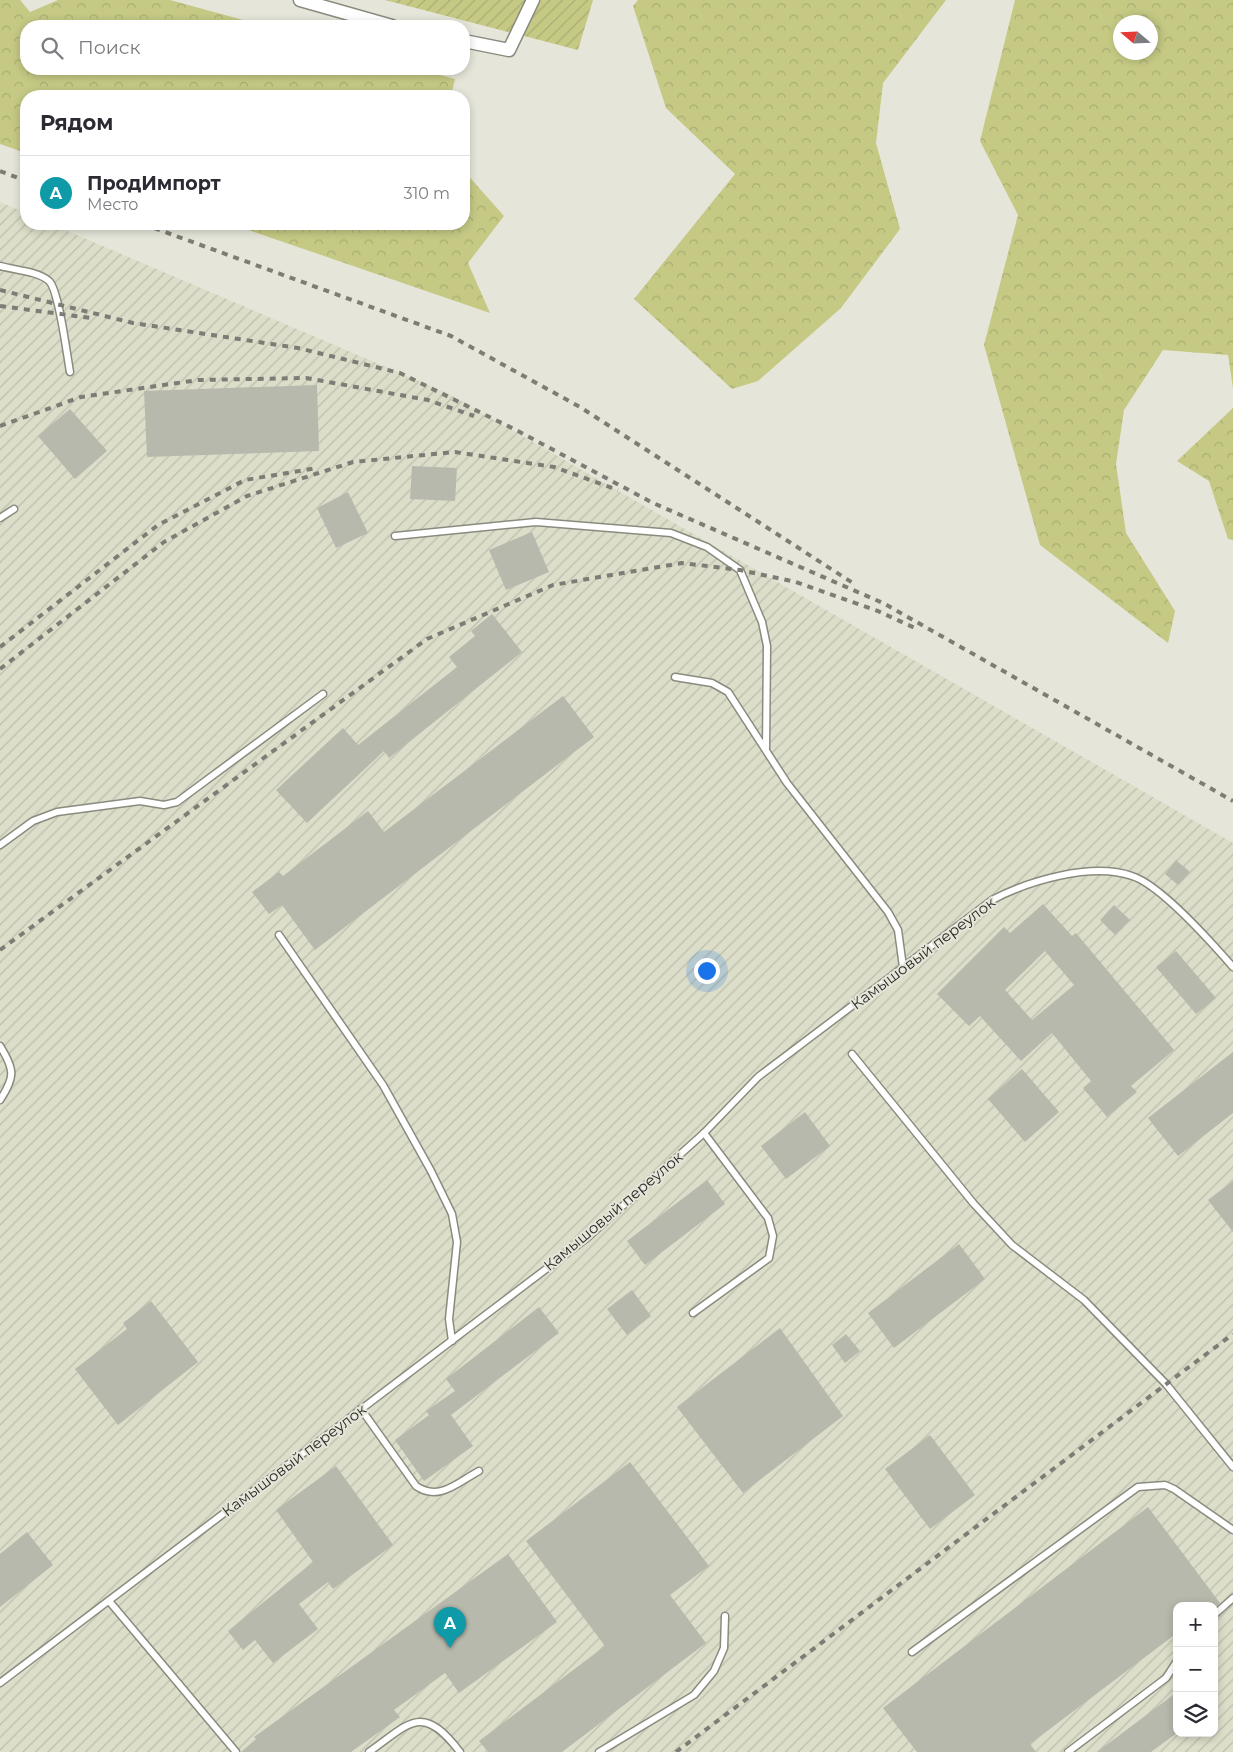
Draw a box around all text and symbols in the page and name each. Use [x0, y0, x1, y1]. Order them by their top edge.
north arrow [1113, 15, 1158, 60]
search box [20, 20, 470, 75]
icon: search [38, 34, 66, 62]
text: Поиск [78, 36, 141, 59]
text: Рядом [40, 110, 113, 135]
text: ПродИмпорт [87, 172, 221, 195]
text: A [50, 184, 62, 203]
text: 310 m [403, 184, 450, 203]
text: Место [87, 195, 139, 214]
street label: Камышовый переулок [847, 892, 999, 1013]
your location [694, 958, 720, 984]
street label: Камышовый переулок [540, 1147, 687, 1275]
street label: Камышовый переулок [218, 1399, 370, 1520]
map controls [1173, 1602, 1218, 1737]
button: + [1173, 1602, 1218, 1647]
pin: A [434, 1607, 466, 1648]
button: − [1173, 1647, 1218, 1692]
button: layers [1173, 1692, 1218, 1737]

